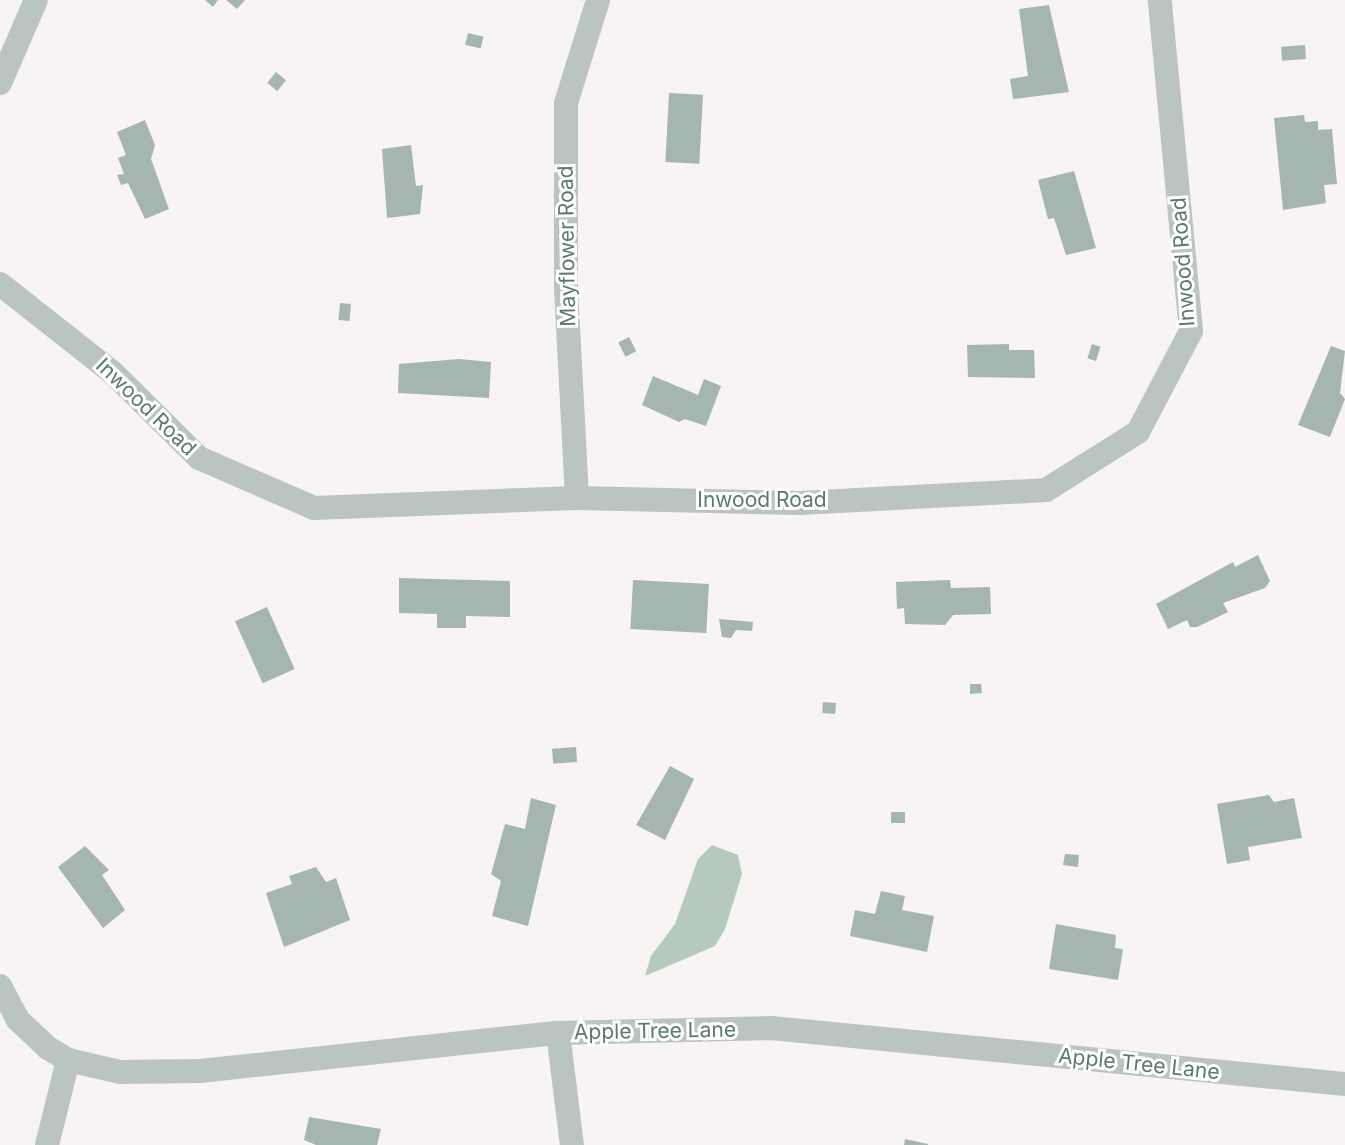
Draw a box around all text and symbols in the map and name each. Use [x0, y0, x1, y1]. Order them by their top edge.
street label: Mayflower Road [553, 165, 581, 327]
street label: Inwood Road [1166, 197, 1200, 327]
street label: Inwood Road [91, 353, 201, 461]
street label: Inwood Road [697, 487, 827, 513]
street label: Apple Tree Lane [574, 1017, 736, 1045]
street label: Apple Tree Lane [1057, 1043, 1221, 1085]

